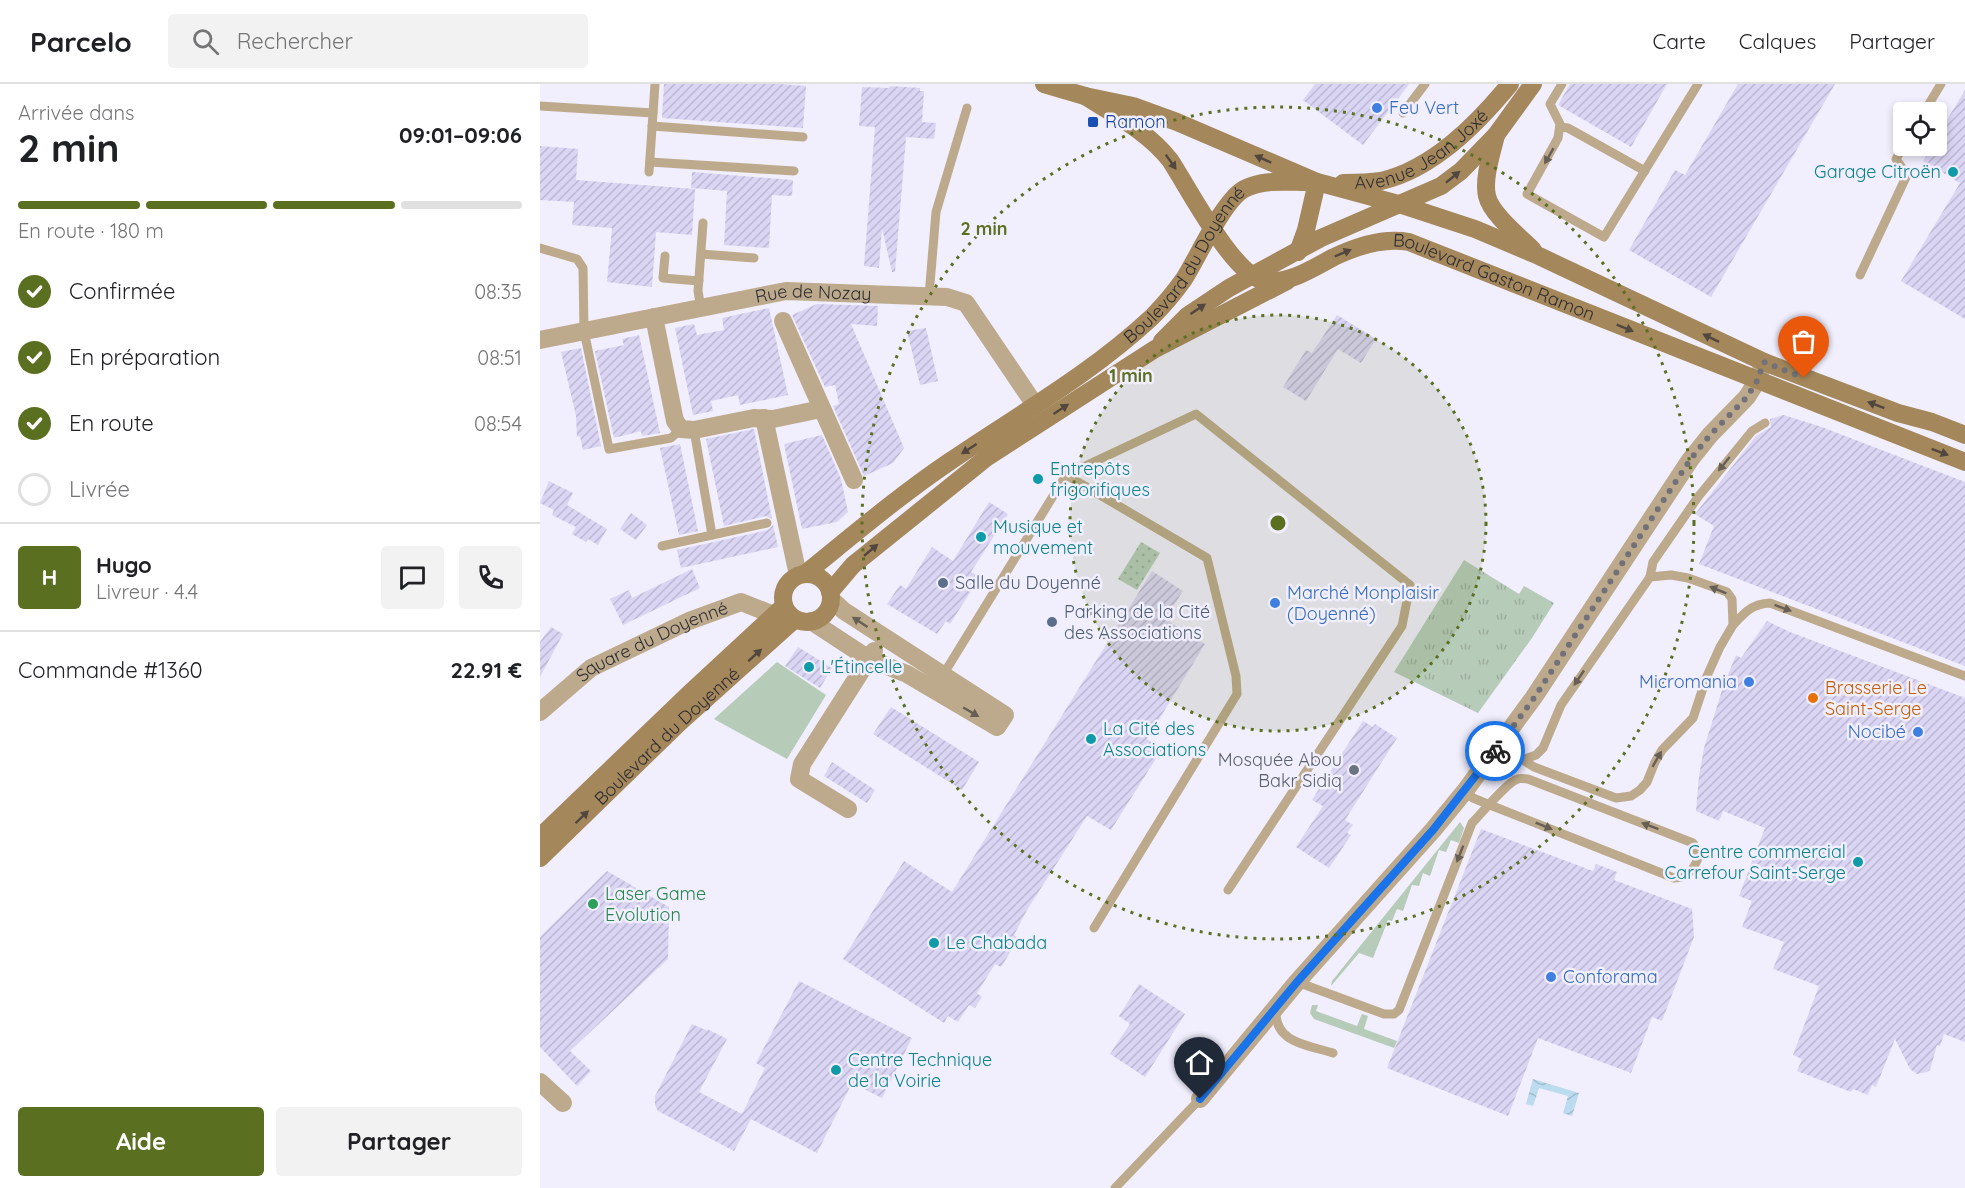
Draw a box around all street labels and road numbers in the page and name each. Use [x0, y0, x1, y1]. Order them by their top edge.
street label: Avenue Jean Joxé [1354, 104, 1493, 194]
street label: Boulevard du Doyenné [1118, 181, 1250, 348]
street label: Boulevard Gaston Ramon [1393, 228, 1598, 325]
street label: Rue de Nozay [753, 279, 872, 308]
street label: Square du Doyenné [571, 596, 731, 687]
street label: Boulevard du Doyenné [589, 662, 744, 810]

